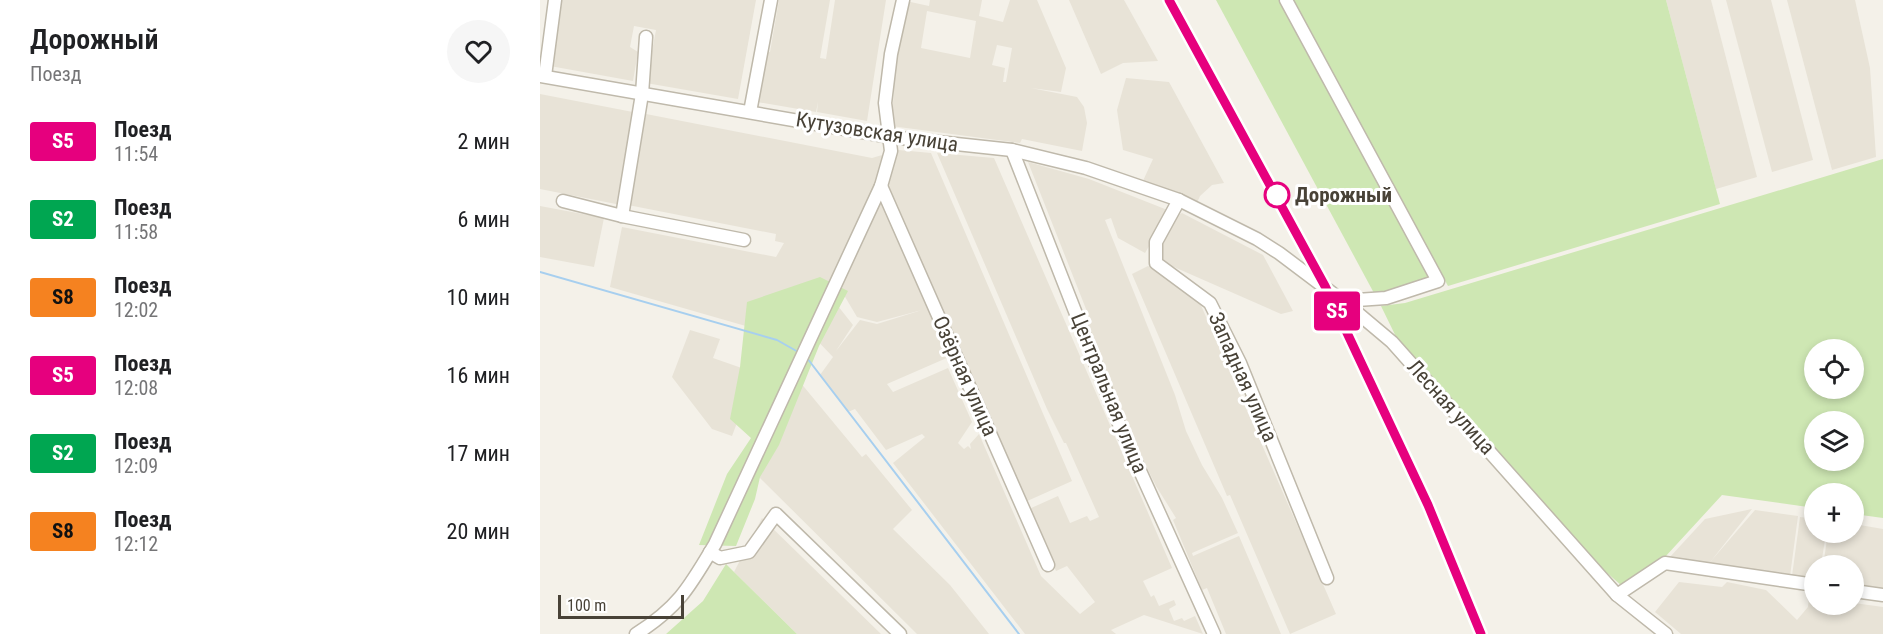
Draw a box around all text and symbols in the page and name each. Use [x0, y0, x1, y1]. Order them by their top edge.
button: heart [447, 20, 510, 83]
text: Дорожный [30, 23, 159, 56]
text: Поезд [30, 62, 81, 86]
street label: Кутузовская улица [794, 107, 960, 157]
text: Поезд [114, 117, 171, 142]
text: S5 [52, 129, 74, 153]
text: 2 мин [457, 129, 510, 154]
text: 11:54 [114, 142, 158, 166]
marker: Дорожный [1264, 182, 1290, 208]
place label: Дорожный [1295, 183, 1392, 207]
text: Поезд [114, 195, 171, 220]
text: S2 [52, 207, 74, 231]
text: 6 мин [457, 207, 510, 232]
text: 11:58 [114, 220, 158, 244]
text: Поезд [114, 273, 171, 298]
text: S8 [52, 285, 74, 309]
text: 10 мин [447, 285, 510, 310]
line badge: S5 [1310, 292, 1364, 330]
text: 12:02 [114, 298, 158, 322]
text: S5 [1326, 299, 1348, 323]
street label: Западная улица [1204, 308, 1282, 446]
street label: Центральная улица [1066, 309, 1152, 477]
street label: Озёрная улица [928, 312, 1002, 440]
map controls [1804, 339, 1864, 615]
button: locate [1804, 339, 1864, 399]
text: Поезд [114, 351, 171, 376]
street label: Лесная улица [1402, 355, 1500, 459]
text: S5 [52, 363, 74, 387]
text: 16 мин [447, 363, 510, 388]
text: 12:08 [114, 376, 158, 400]
button: layers [1804, 411, 1864, 471]
text: Поезд [114, 429, 171, 454]
text: S2 [52, 441, 74, 465]
text: 17 мин [447, 441, 510, 466]
text: 12:09 [114, 454, 158, 478]
button: + [1804, 483, 1864, 543]
text: Поезд [114, 507, 171, 532]
text: S8 [52, 519, 74, 543]
text: 20 мин [447, 519, 510, 544]
text: 12:12 [114, 532, 158, 556]
button: − [1804, 555, 1864, 615]
scale bar [558, 592, 684, 620]
text: 100 m [567, 596, 606, 615]

